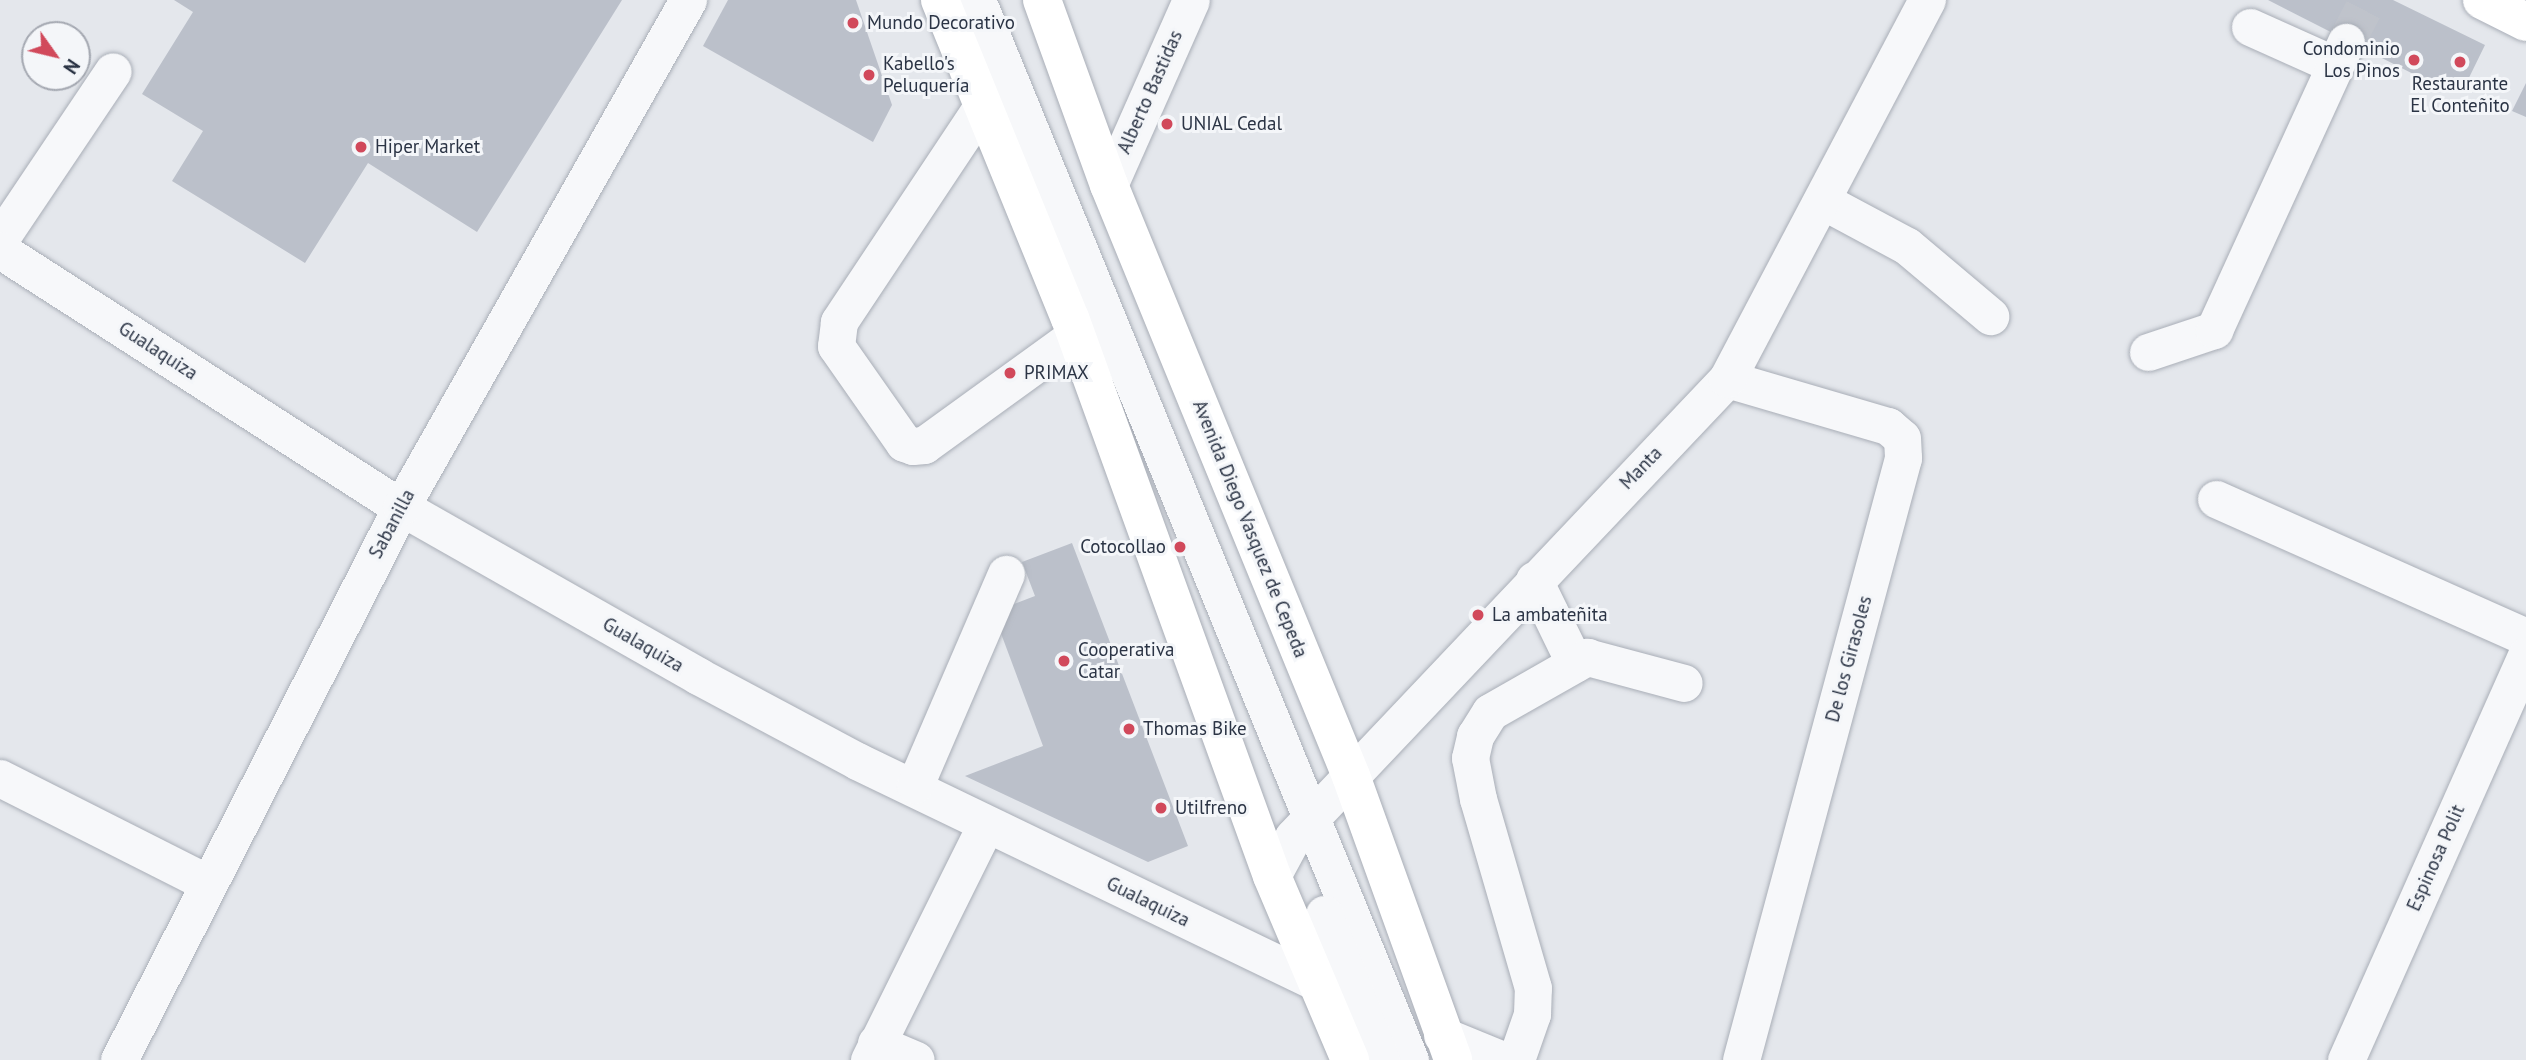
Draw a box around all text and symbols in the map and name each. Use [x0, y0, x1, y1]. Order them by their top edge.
place label: Mundo Decorativo [867, 12, 1015, 34]
marker: Mundo Decorativo [845, 15, 861, 31]
north arrow [21, 21, 91, 91]
street label: Alberto Bastidas [1113, 27, 1187, 157]
place label: Condominio Los Pinos [2303, 38, 2400, 82]
marker: Condominio Los Pinos [2406, 52, 2422, 68]
place label: Kabello's Peluquería [883, 53, 969, 97]
marker: Restaurante El Conteñito [2452, 54, 2468, 70]
text: N [58, 55, 85, 79]
marker: Kabello's Peluquería [861, 67, 877, 83]
place label: Restaurante El Conteñito [2410, 73, 2510, 117]
place label: UNIAL Cedal [1181, 113, 1283, 135]
marker: UNIAL Cedal [1159, 116, 1175, 132]
place label: Hiper Market [375, 136, 480, 158]
marker: Hiper Market [353, 139, 369, 155]
street label: Gualaquiza [114, 317, 202, 385]
place label: PRIMAX [1024, 362, 1089, 384]
marker: PRIMAX [1002, 365, 1018, 381]
street label: Avenida Diego Vasquez de Cepeda [1188, 396, 1312, 662]
street label: Manta [1615, 442, 1667, 494]
street label: Sabanilla [364, 485, 420, 563]
place label: Cotocollao [1080, 536, 1166, 558]
marker: Cotocollao [1172, 539, 1188, 555]
street label: De los Girasoles [1821, 593, 1877, 725]
place label: La ambateñita [1492, 604, 1608, 626]
marker: La ambateñita [1470, 607, 1486, 623]
street label: Gualaquiza [598, 613, 688, 677]
place label: Cooperativa Catar [1078, 639, 1174, 683]
marker: Cooperativa Catar [1056, 653, 1072, 669]
place label: Thomas Bike [1143, 718, 1247, 740]
marker: Thomas Bike [1121, 721, 1137, 737]
place label: Utilfreno [1175, 797, 1247, 819]
marker: Utilfreno [1153, 800, 1169, 816]
street label: Espinosa Polit [2402, 801, 2470, 915]
street label: Gualaquiza [1103, 872, 1193, 932]

